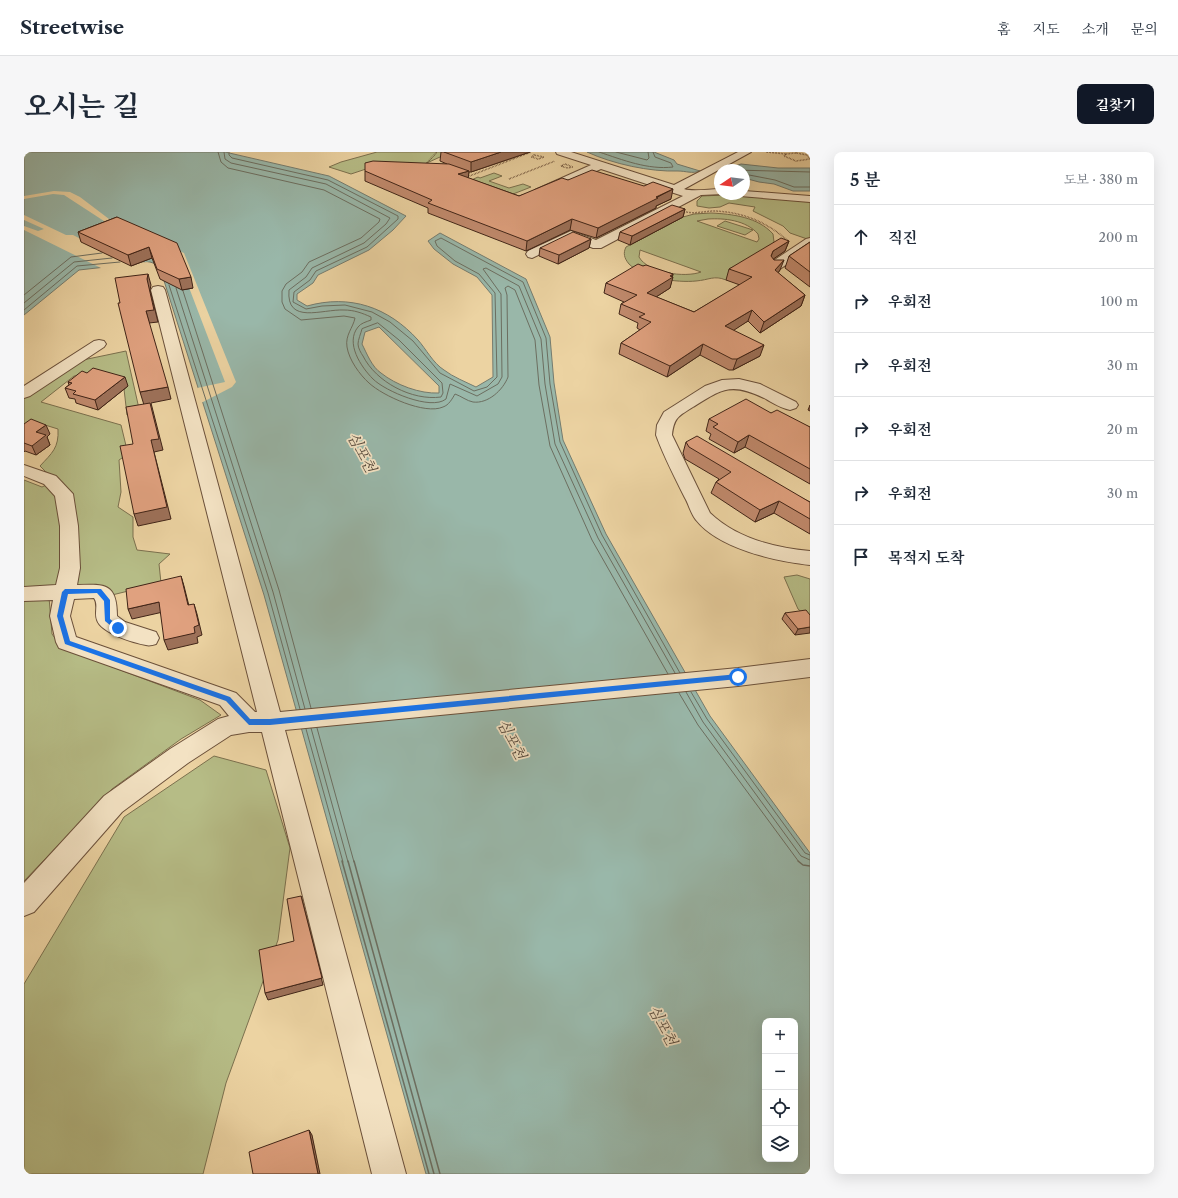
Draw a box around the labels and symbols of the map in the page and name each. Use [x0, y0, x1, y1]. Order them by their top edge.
north arrow [714, 164, 750, 200]
water label: 심포천 [343, 428, 381, 477]
route end [109, 619, 127, 637]
route start [729, 668, 747, 686]
water label: 심포천 [493, 715, 531, 764]
water label: 심포천 [644, 1001, 682, 1050]

